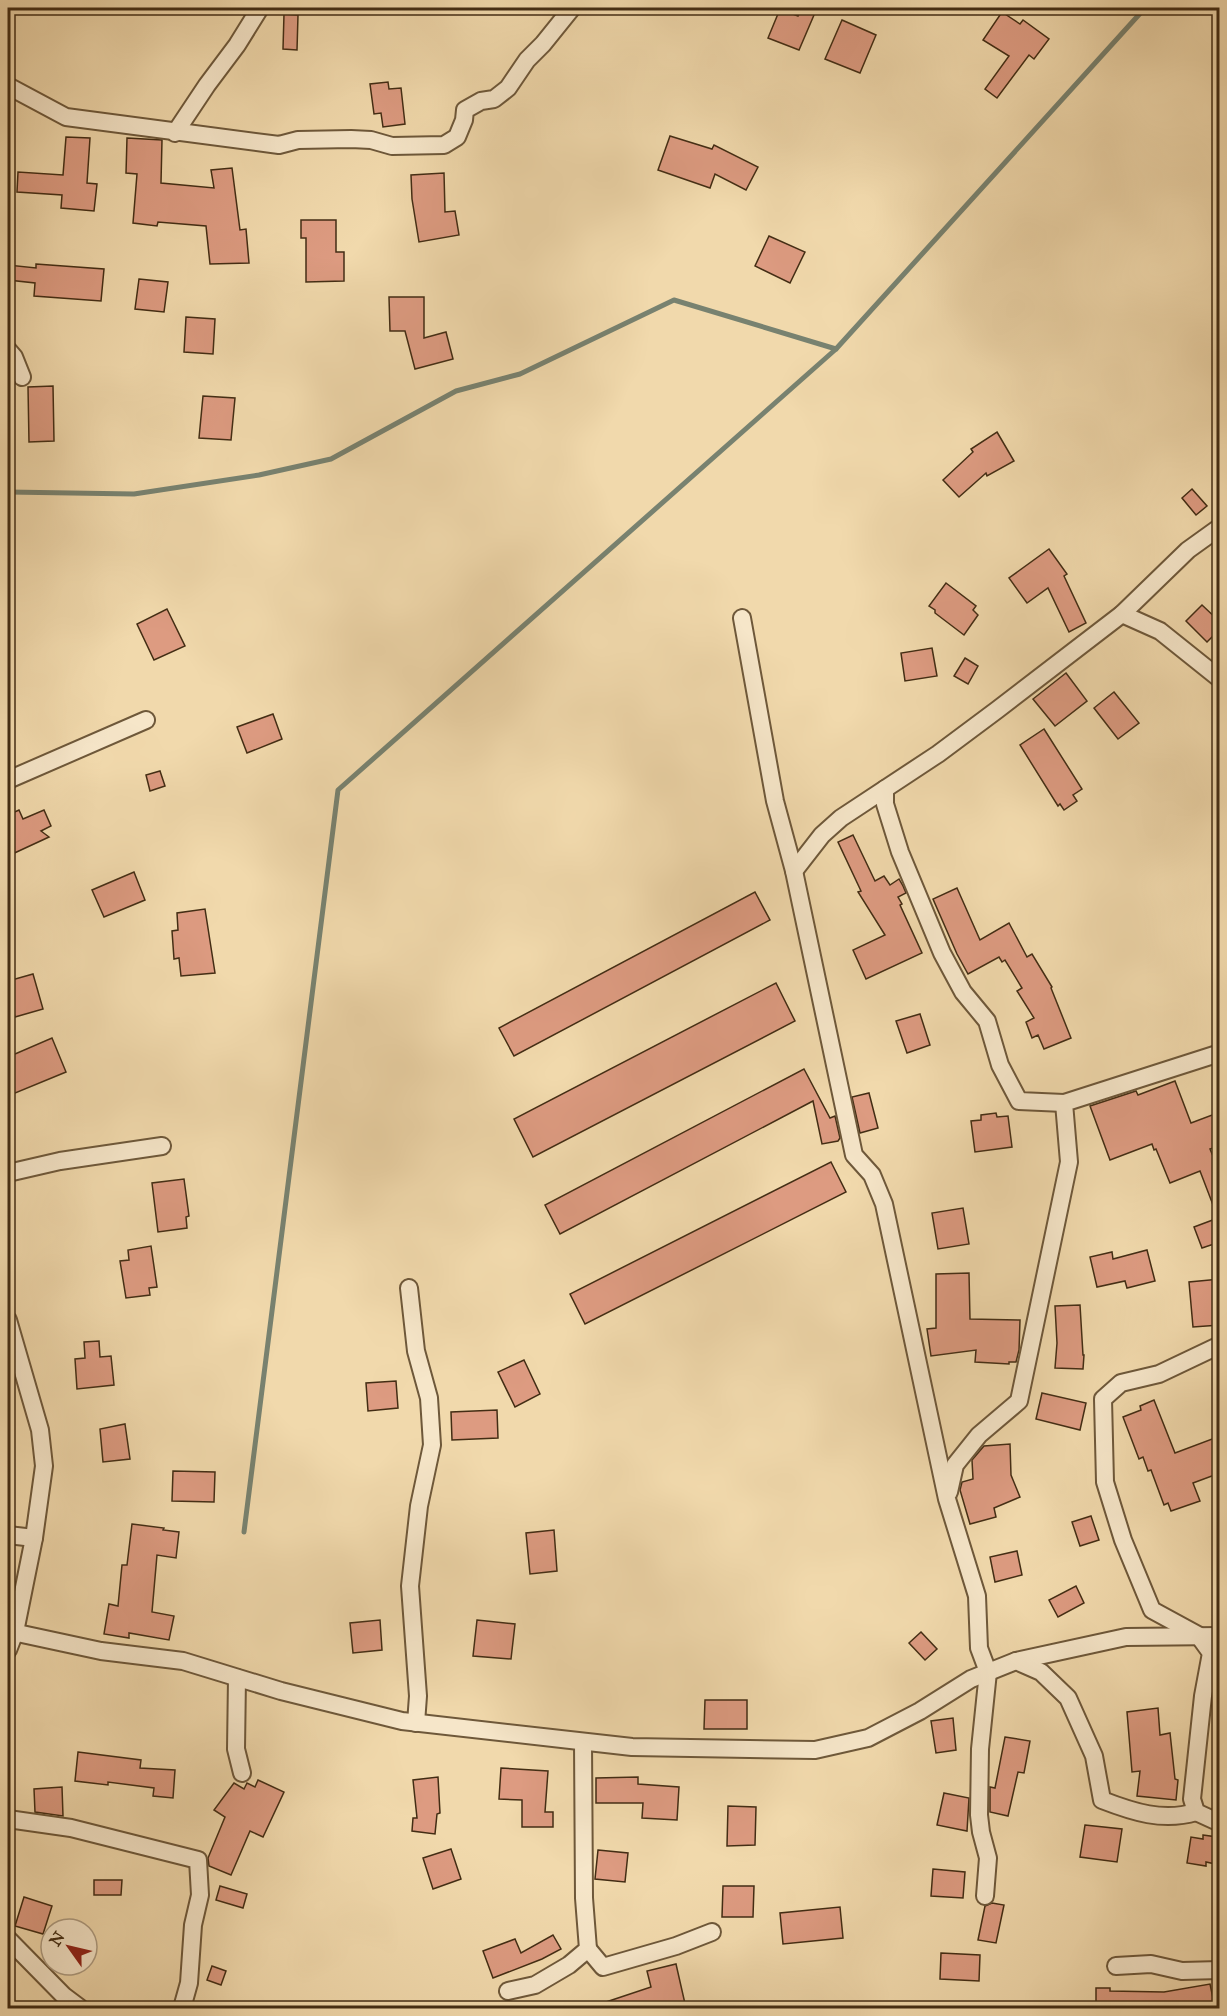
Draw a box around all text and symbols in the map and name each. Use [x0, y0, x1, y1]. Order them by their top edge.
north arrow [39, 1917, 99, 1977]
text: N [45, 1928, 69, 1950]

